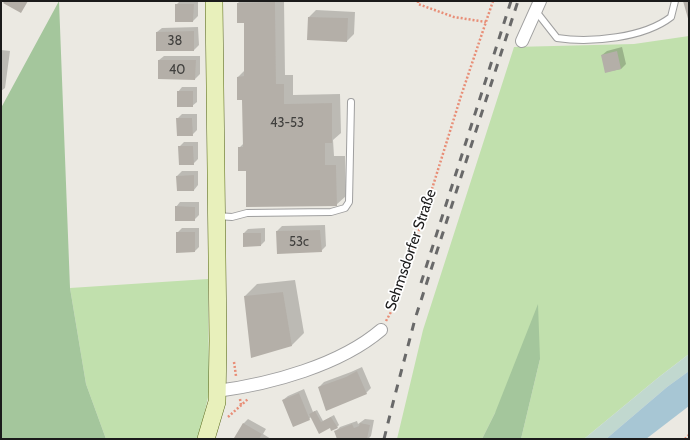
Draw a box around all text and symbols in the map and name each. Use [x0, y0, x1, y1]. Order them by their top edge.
house number: 38 [168, 33, 182, 49]
house number: 40 [169, 62, 185, 78]
house number: 43-53 [270, 115, 304, 131]
street label: Sehmsdorfer Straße [382, 187, 440, 313]
house number: 53c [289, 234, 309, 250]

